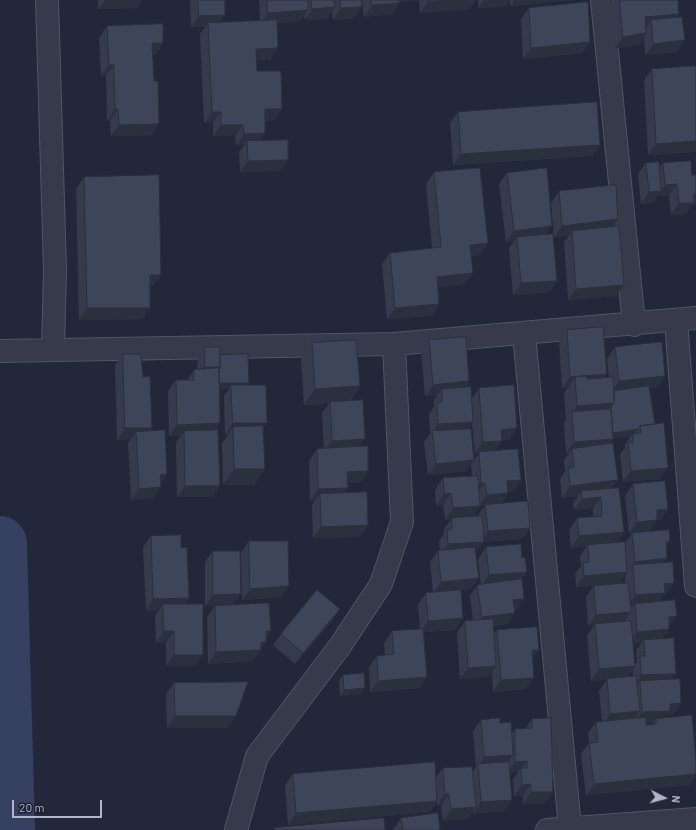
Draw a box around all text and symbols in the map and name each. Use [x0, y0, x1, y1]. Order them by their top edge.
north arrow [644, 778, 684, 818]
scale bar [14, 792, 104, 818]
text: N [670, 795, 683, 804]
text: 20 m [19, 800, 45, 814]

